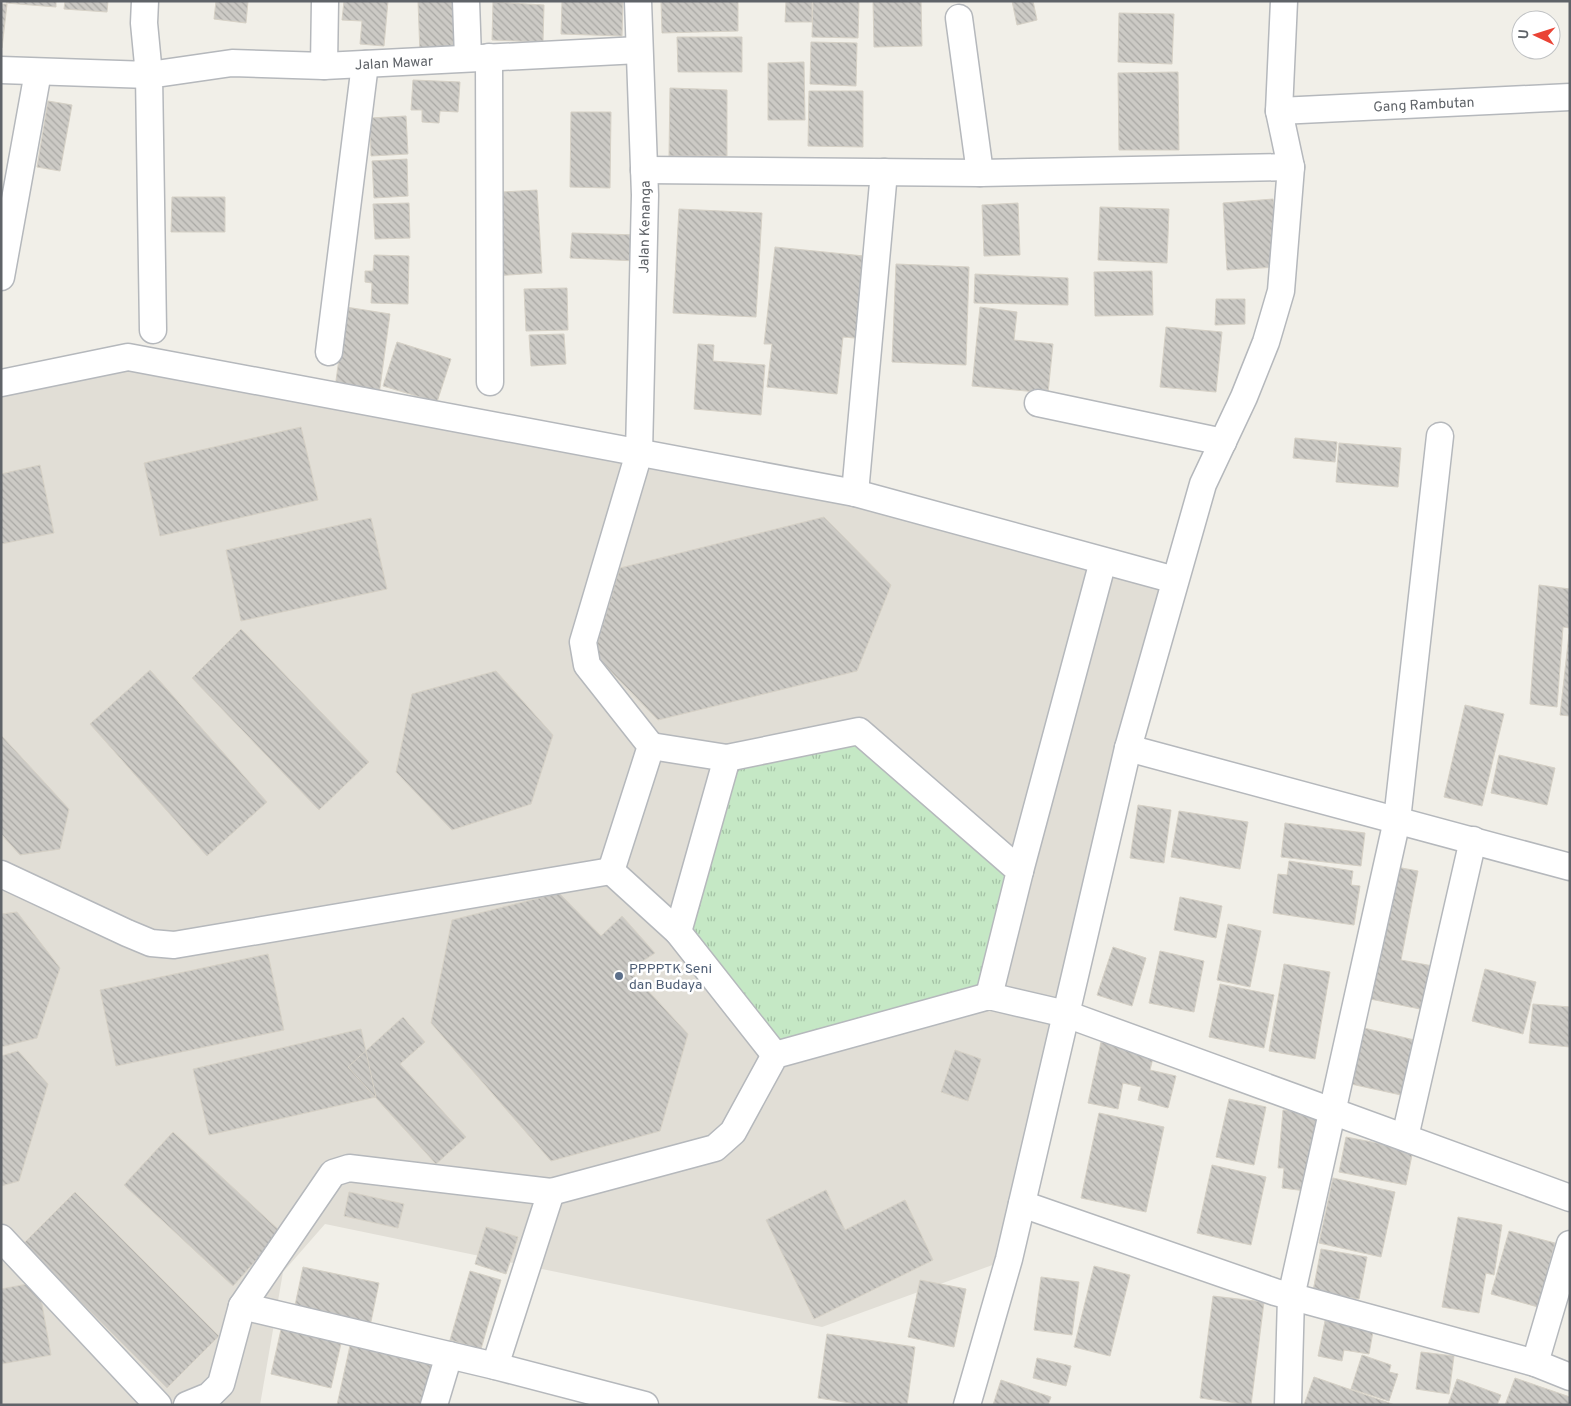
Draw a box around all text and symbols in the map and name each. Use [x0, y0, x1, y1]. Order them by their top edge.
north arrow [1511, 10, 1561, 60]
text: U [1516, 29, 1533, 40]
street label: Jalan Mawar [354, 53, 434, 74]
street label: Gang Rambutan [1373, 95, 1475, 116]
street label: Jalan Kenanga [636, 180, 655, 274]
place label: PPPPTK Seni dan Budaya [629, 961, 712, 994]
marker: PPPPTK Seni dan Budaya [613, 970, 625, 982]

